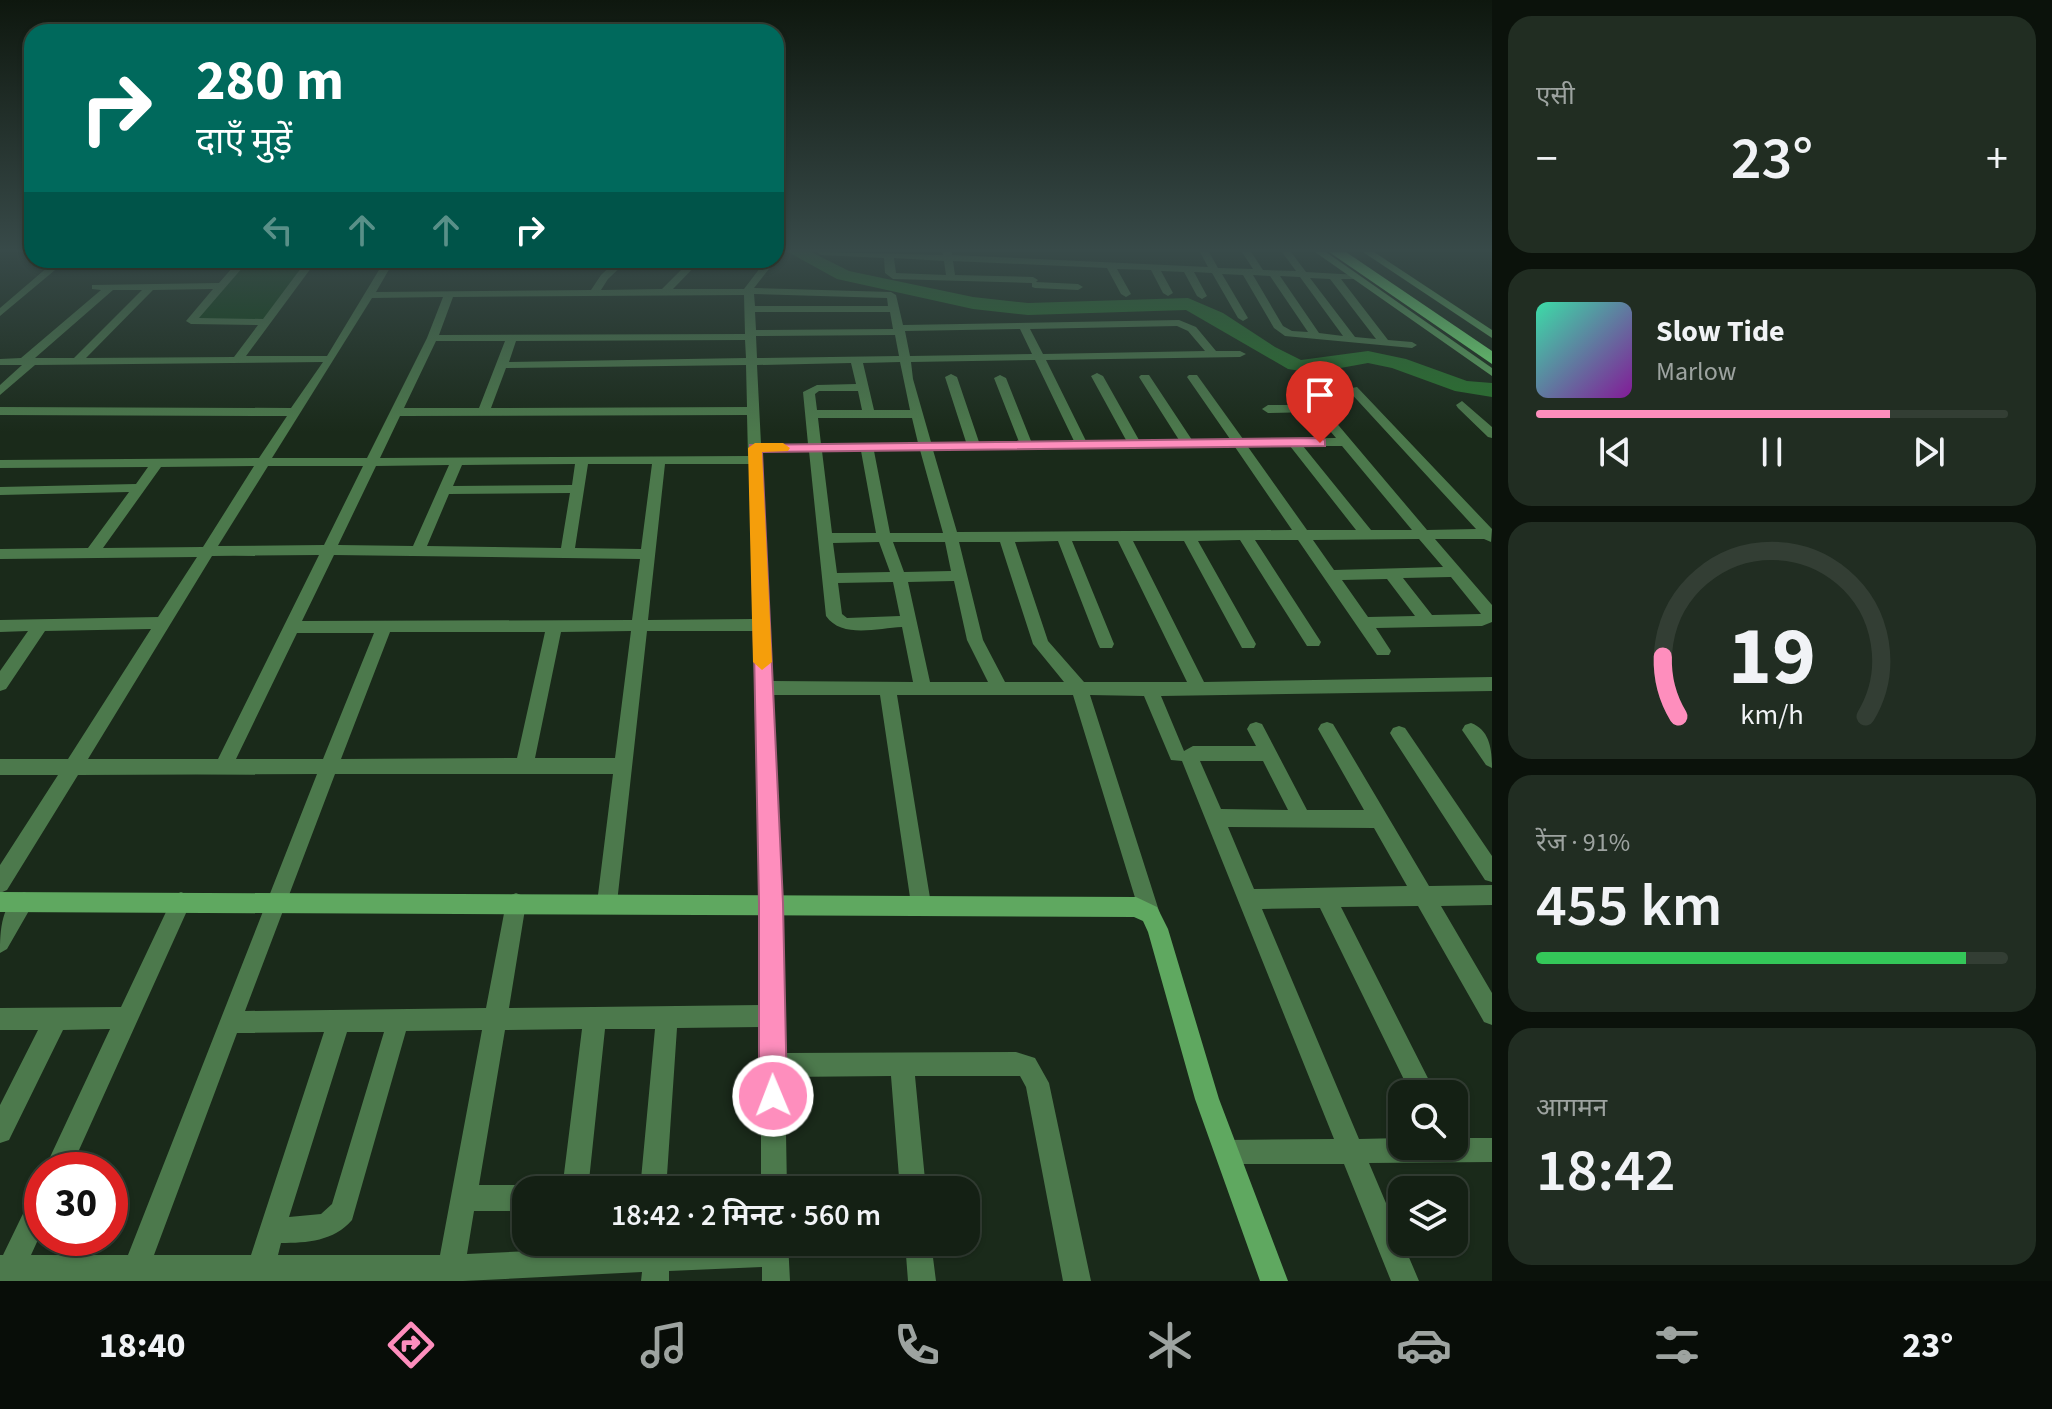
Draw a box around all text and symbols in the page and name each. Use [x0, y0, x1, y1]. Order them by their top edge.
text: 280 m [196, 42, 344, 121]
icon: right [64, 56, 168, 160]
text: एसी [1536, 77, 1575, 114]
text: दाएँ मुड़ें [196, 116, 292, 167]
text: 23° [1731, 117, 1813, 202]
text: − [1536, 128, 1558, 191]
text: + [1986, 128, 2008, 191]
icon: left [256, 208, 300, 252]
icon: ahead [340, 208, 384, 252]
icon: ahead [424, 208, 468, 252]
icon: right [508, 208, 552, 252]
text: Slow Tide [1656, 310, 1785, 353]
text: Marlow [1656, 353, 1736, 390]
pin [1286, 361, 1354, 443]
icon: arrive [1298, 373, 1342, 417]
icon: previous [1593, 430, 1637, 474]
icon: pause [1750, 430, 1794, 474]
icon: next [1907, 430, 1951, 474]
text: 19 [1728, 597, 1816, 715]
text: km/h [1740, 695, 1804, 735]
text: रेंज · 91% [1536, 824, 1630, 861]
text: 455 km [1536, 864, 1722, 949]
position arrow [731, 1054, 815, 1138]
map controls [1388, 1080, 1468, 1256]
button: search [1388, 1080, 1468, 1160]
text: आगमन [1536, 1089, 1607, 1126]
text: 18:42 [1536, 1129, 1676, 1214]
speed limit sign: 30 [24, 1152, 128, 1256]
button: layers [1388, 1176, 1468, 1256]
text: 18:42 · 2 मिनट · 560 m [611, 1194, 881, 1237]
icon: directions [383, 1317, 439, 1373]
icon: music [636, 1317, 692, 1373]
icon: phone [889, 1317, 945, 1373]
icon: climate [1142, 1317, 1198, 1373]
icon: car [1396, 1317, 1452, 1373]
icon: filters [1649, 1317, 1705, 1373]
text: 18:40 [99, 1320, 185, 1371]
text: 23° [1902, 1320, 1953, 1371]

